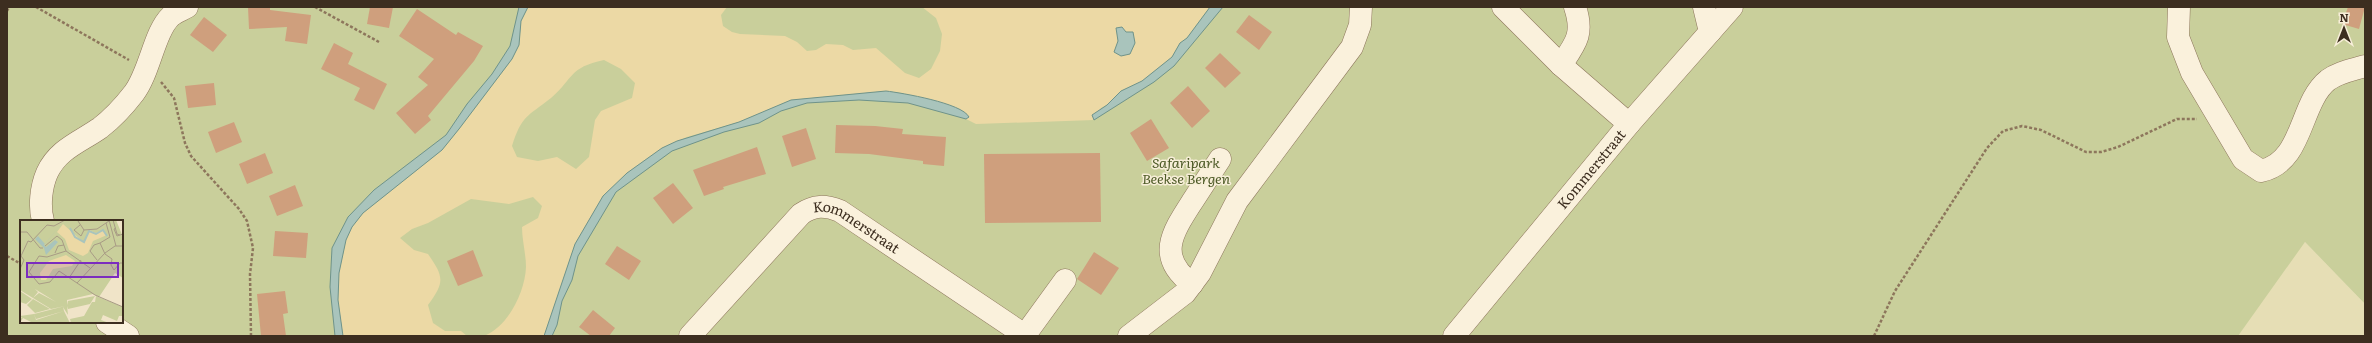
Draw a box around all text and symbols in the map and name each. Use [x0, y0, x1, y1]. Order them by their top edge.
north arrow [2324, 8, 2364, 48]
text: N [2339, 9, 2349, 25]
street label: Kommerstraat [1552, 125, 1630, 213]
park label: Safaripark Beekse Bergen [1142, 152, 1231, 188]
street label: Kommerstraat [811, 195, 904, 258]
inset map [20, 220, 123, 323]

